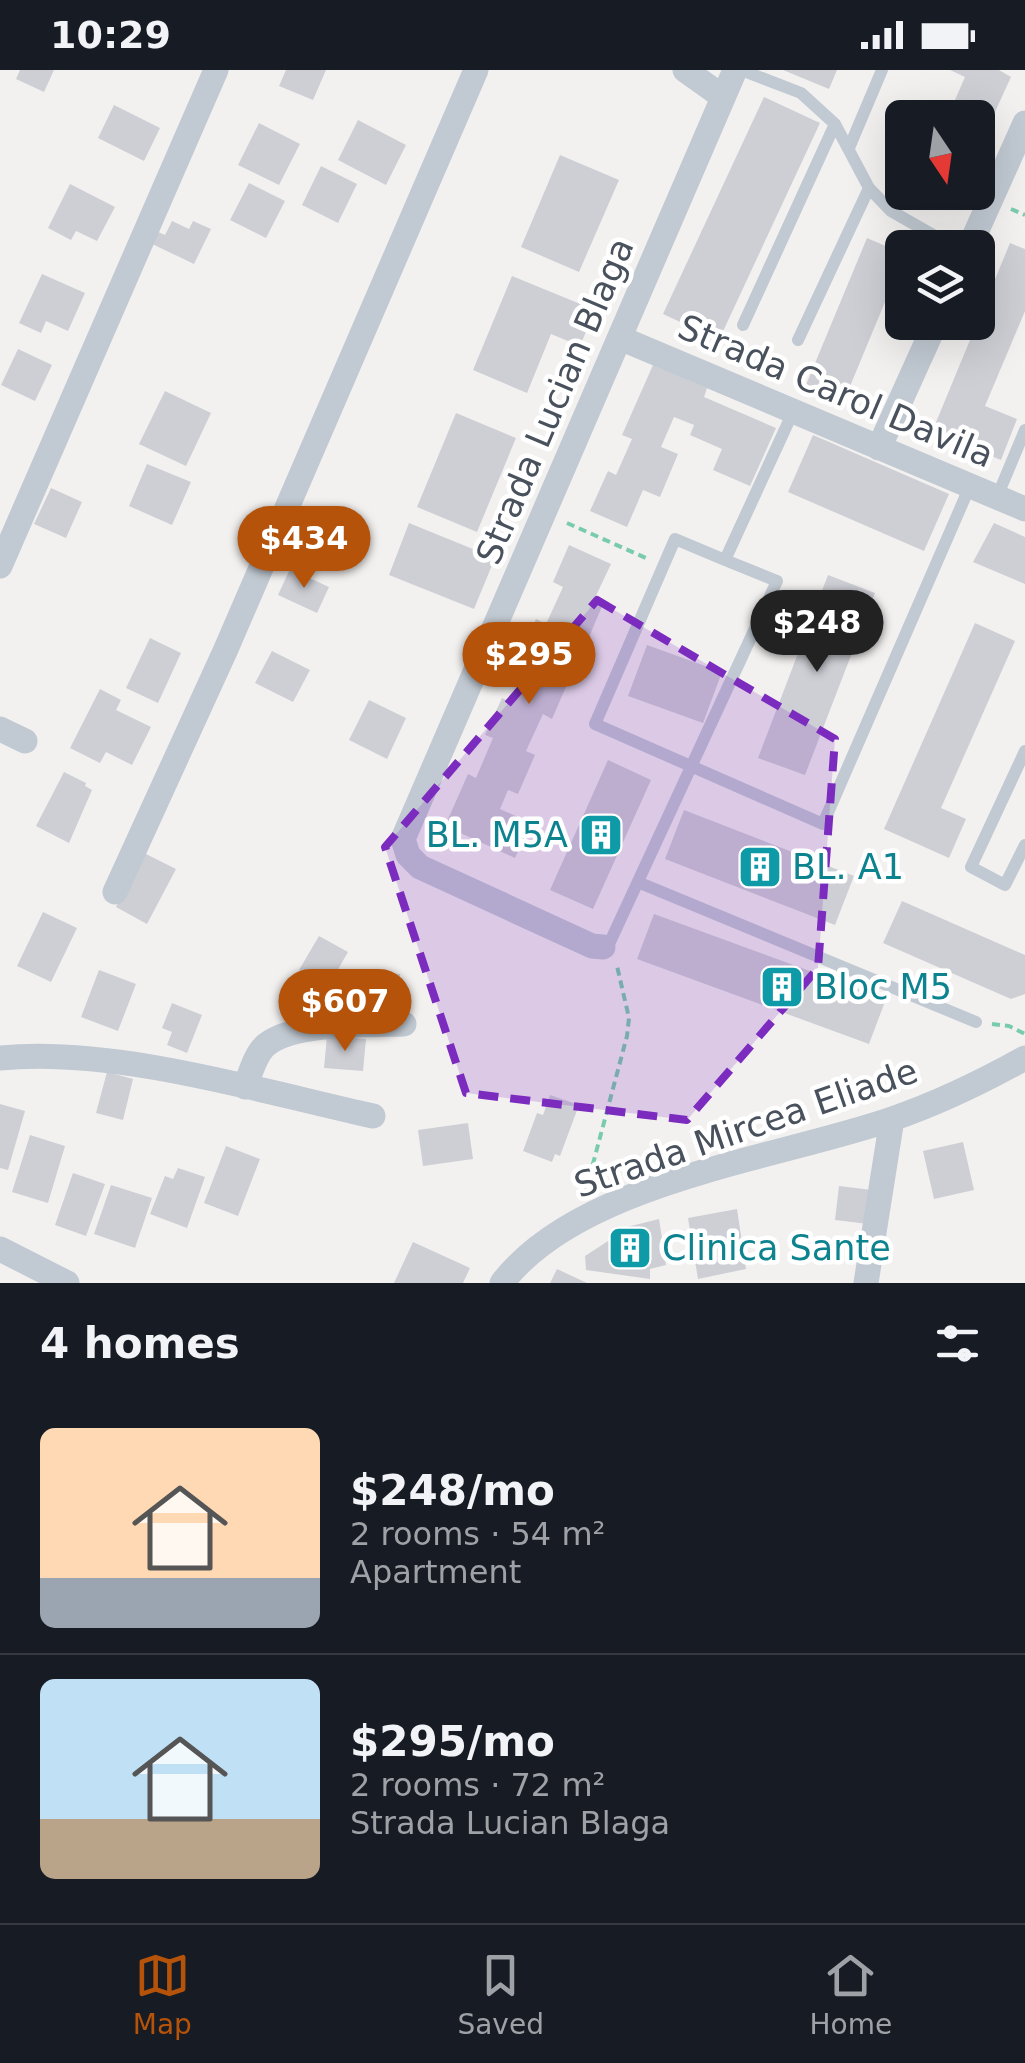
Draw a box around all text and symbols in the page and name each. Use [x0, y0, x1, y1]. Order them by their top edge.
text: 10:29 [50, 13, 171, 57]
north arrow [885, 100, 995, 210]
map controls [885, 100, 995, 340]
button: layers [885, 230, 995, 340]
street label: Strada Lucian Blaga [468, 232, 642, 570]
street label: Strada Carol Davila [672, 306, 1000, 476]
pin: $434 [245, 506, 363, 591]
text: $434 [259, 519, 349, 557]
pin: $248 [758, 590, 876, 675]
text: $248 [772, 603, 862, 641]
pin: $295 [470, 622, 588, 707]
text: $295 [484, 635, 574, 673]
building icon: BL. M5A [578, 812, 624, 858]
place label: BL. M5A [426, 815, 568, 855]
building icon: BL. A1 [737, 844, 783, 890]
place label: BL. A1 [792, 847, 904, 887]
building icon: Bloc M5 [759, 964, 805, 1010]
place label: Bloc M5 [814, 967, 952, 1007]
pin: $607 [286, 969, 404, 1054]
text: $607 [300, 982, 390, 1020]
street label: Strada Mircea Eliade [569, 1050, 923, 1206]
building icon: Clinica Sante [607, 1225, 653, 1271]
place label: Clinica Sante [662, 1228, 891, 1268]
icon: filters [930, 1316, 985, 1371]
text: 4 homes [40, 1319, 240, 1368]
text: $248/mo [350, 1466, 555, 1515]
icon: home [120, 1468, 240, 1588]
text: 2 rooms · 54 m² [350, 1515, 605, 1553]
text: Apartment [350, 1553, 521, 1591]
text: $295/mo [350, 1717, 555, 1766]
icon: home [120, 1719, 240, 1839]
text: 2 rooms · 72 m² [350, 1766, 605, 1804]
text: Strada Lucian Blaga [350, 1804, 670, 1842]
tab: Map [133, 1948, 192, 2041]
tab: Saved [457, 1948, 544, 2041]
tab: Home [810, 1948, 892, 2041]

